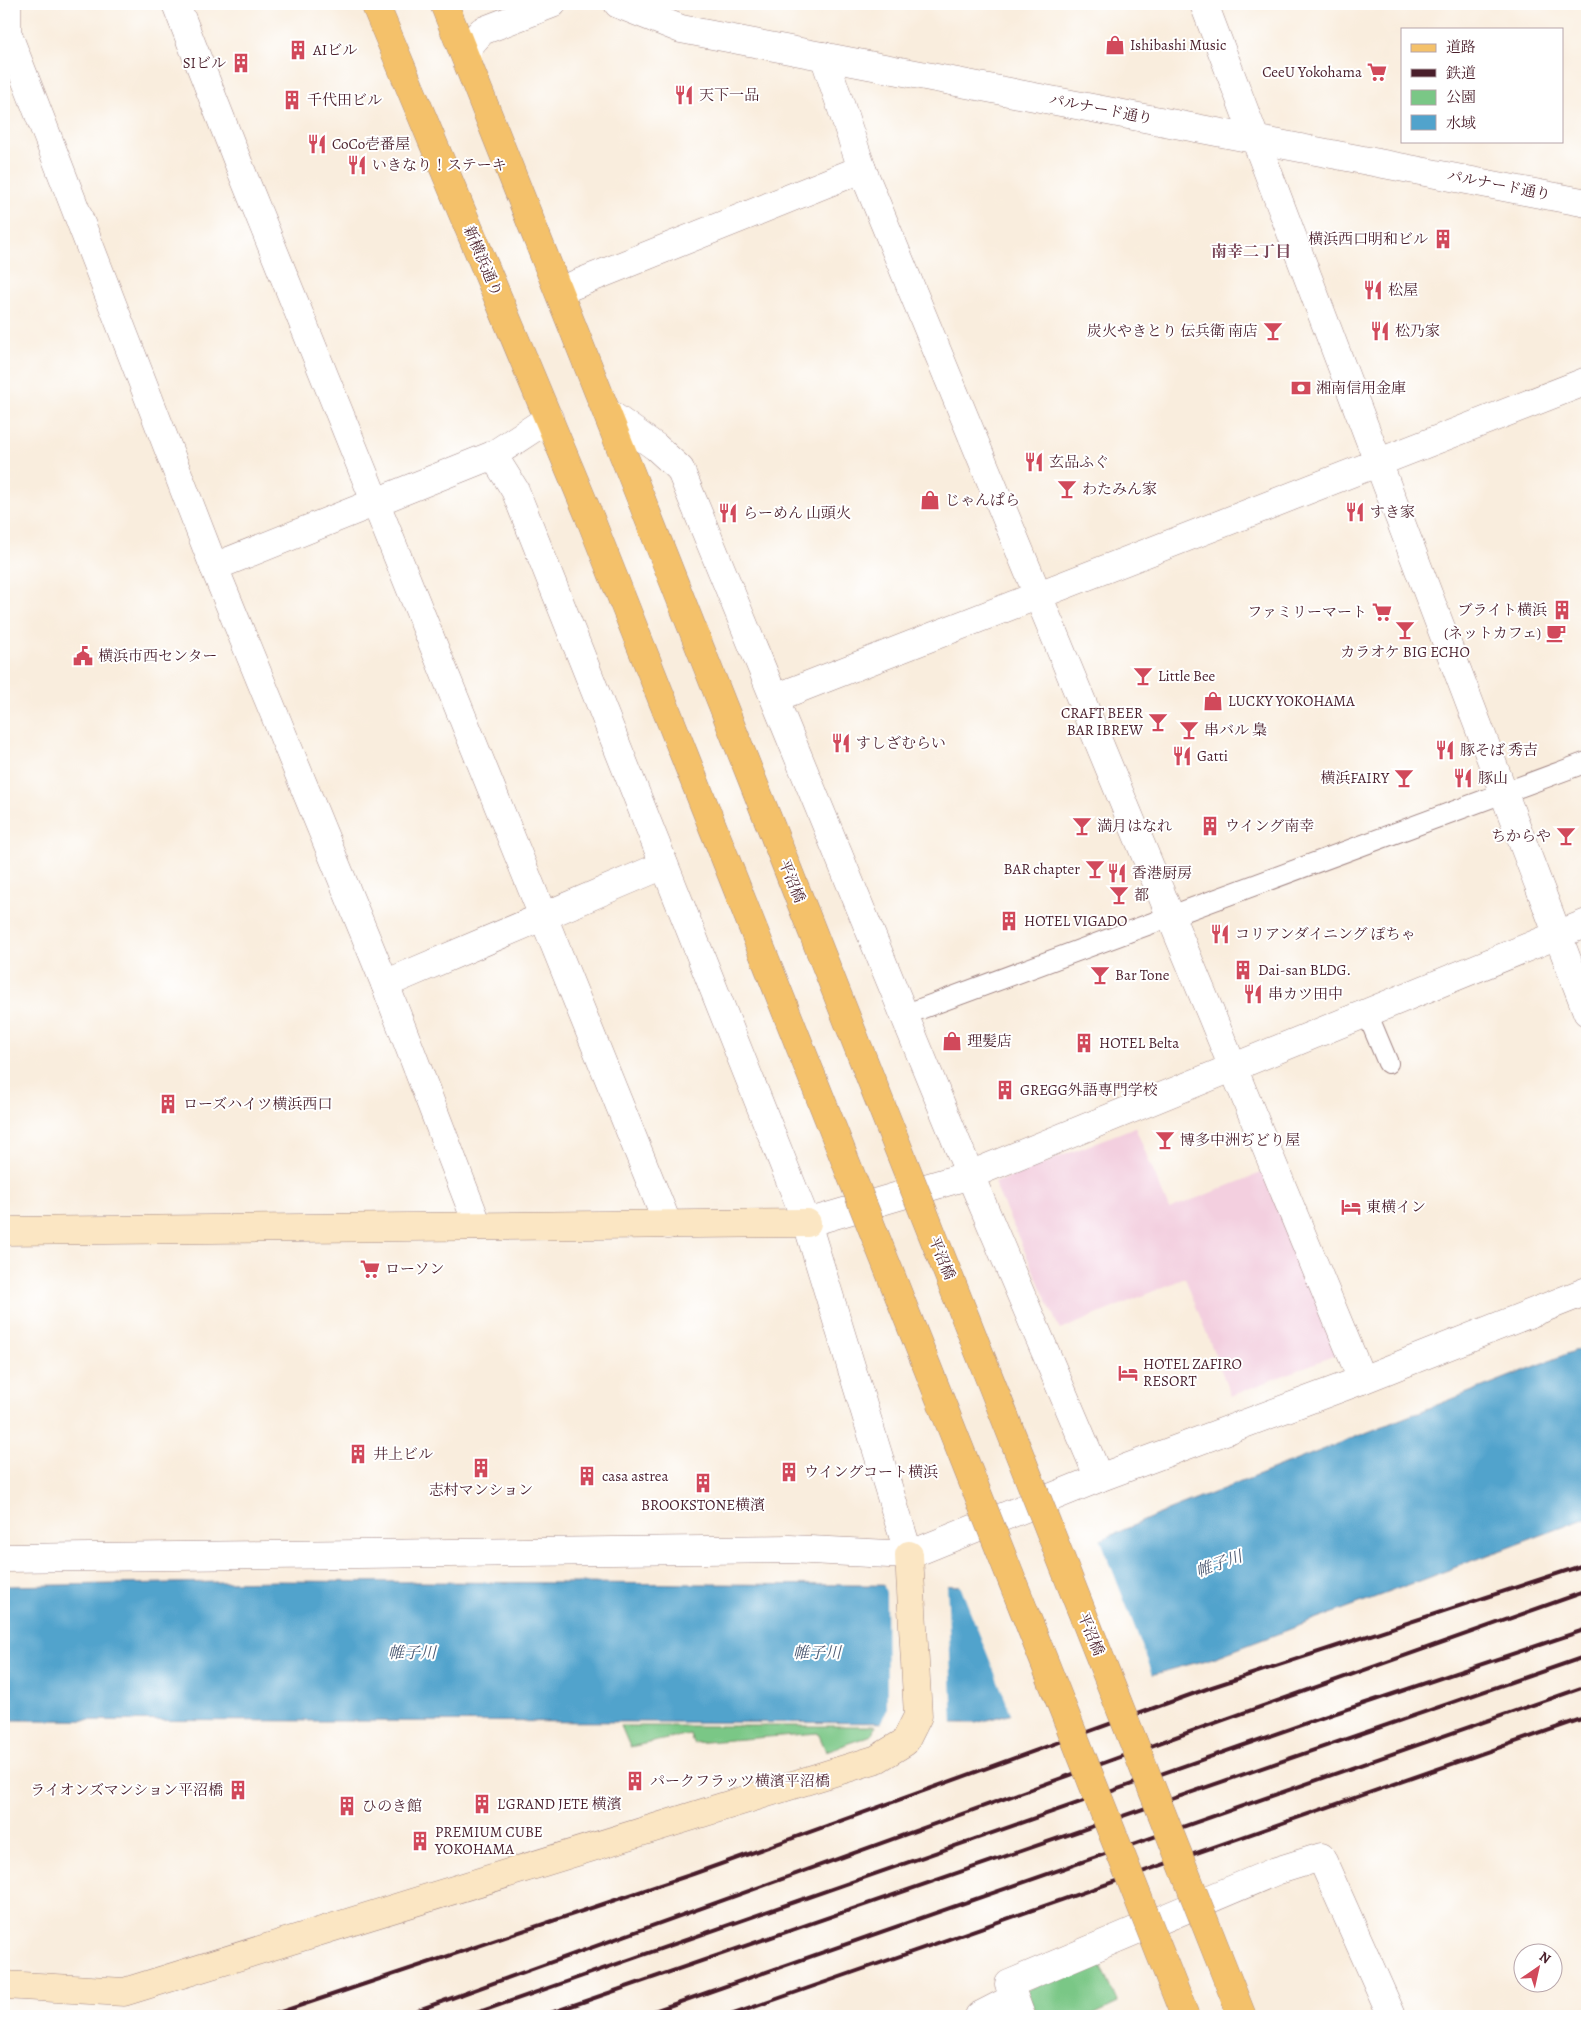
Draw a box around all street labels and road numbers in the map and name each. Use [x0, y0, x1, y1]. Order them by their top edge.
street label: パルナード通り [1048, 89, 1154, 129]
street label: パルナード通り [1446, 165, 1552, 205]
street label: 新横浜通り [459, 223, 507, 299]
street label: 平沼橋 [774, 856, 810, 906]
street label: 平沼橋 [924, 1233, 960, 1283]
street label: 平沼橋 [1073, 1609, 1109, 1659]

